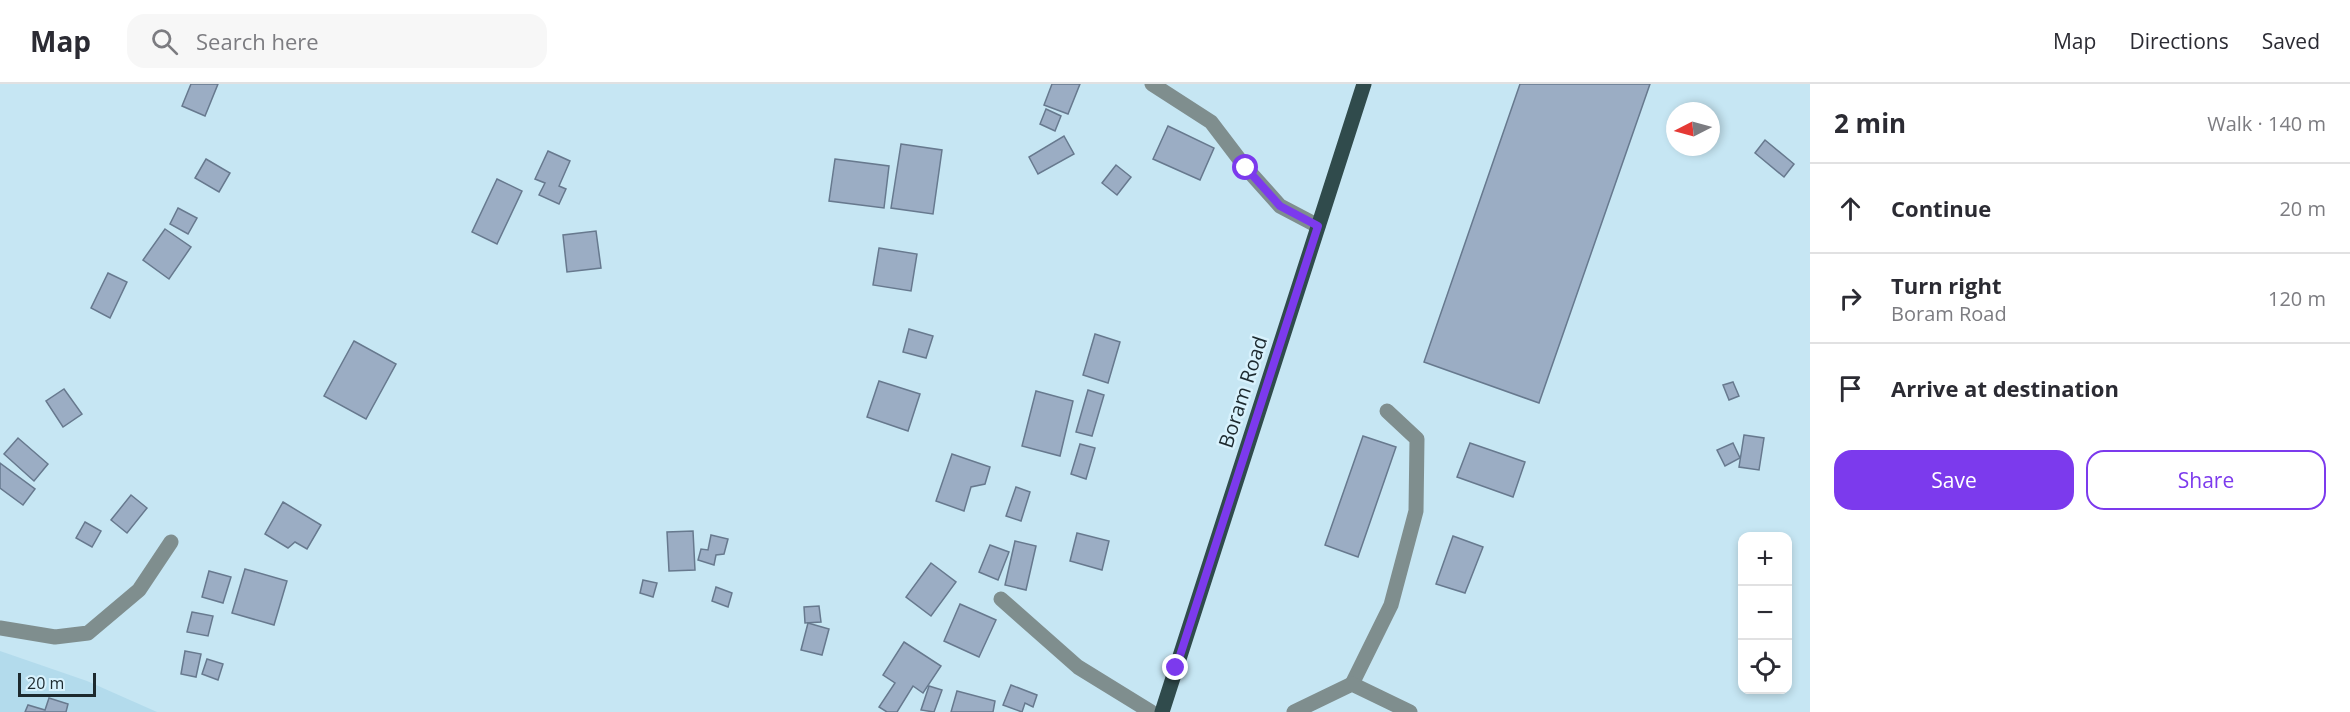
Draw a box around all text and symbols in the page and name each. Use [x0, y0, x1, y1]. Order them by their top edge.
search box [127, 14, 547, 68]
text: Map [30, 22, 91, 60]
icon: search [148, 25, 181, 58]
text: Search here [196, 26, 319, 56]
text: Map [2053, 27, 2096, 55]
text: Directions [2129, 27, 2229, 55]
text: Saved [2262, 27, 2320, 55]
north arrow [1666, 102, 1720, 156]
text: 2 min [1834, 105, 1906, 141]
text: Walk · 140 m [2207, 110, 2326, 137]
route start [1232, 154, 1258, 180]
icon: ahead [1834, 192, 1867, 225]
text: Continue [1891, 193, 1991, 223]
text: 20 m [2279, 195, 2326, 222]
text: Turn right [1891, 270, 2002, 300]
icon: right [1834, 282, 1867, 315]
text: 120 m [2268, 285, 2326, 312]
text: Boram Road [1891, 300, 2007, 327]
street label: Boram Road [1212, 333, 1273, 451]
icon: arrive [1834, 372, 1867, 405]
text: Arrive at destination [1891, 373, 2119, 403]
button: Save [1834, 450, 2074, 510]
button: Share [2086, 450, 2326, 510]
map controls [1738, 532, 1792, 694]
button: + [1738, 532, 1792, 586]
button: − [1738, 586, 1792, 640]
button: locate [1738, 640, 1792, 694]
route end [1162, 654, 1188, 680]
scale bar [18, 670, 96, 698]
text: 20 m [27, 672, 64, 694]

